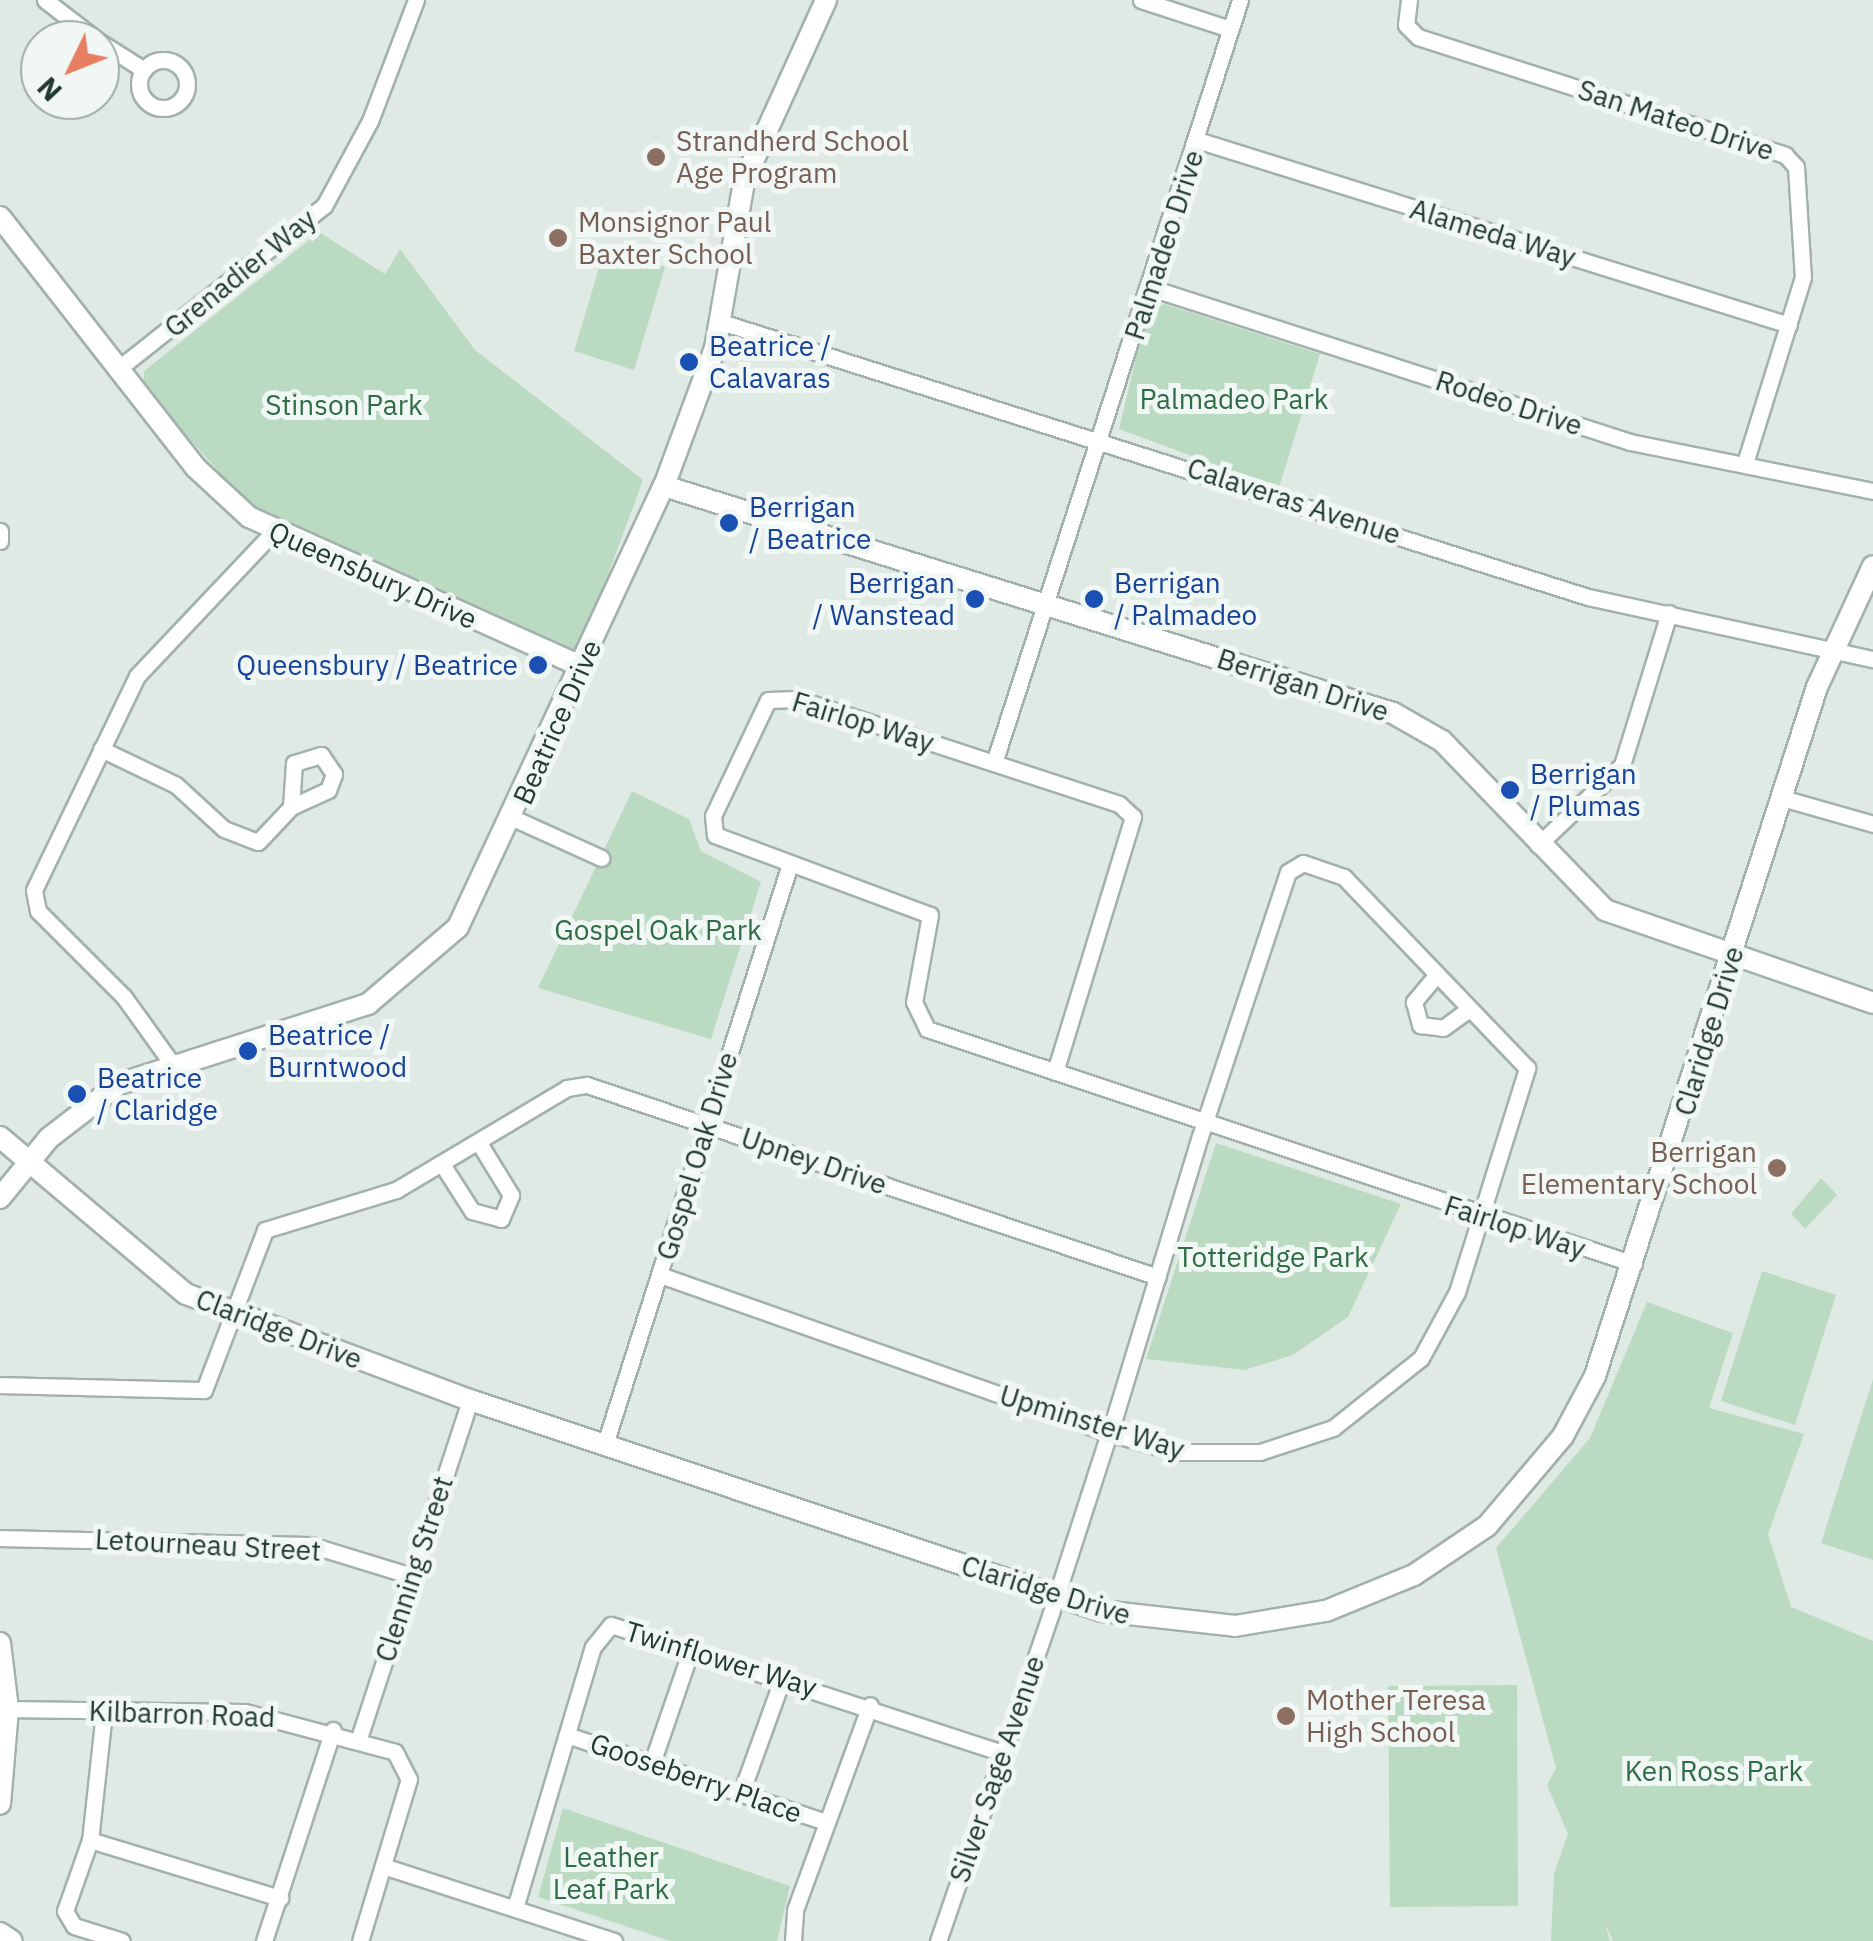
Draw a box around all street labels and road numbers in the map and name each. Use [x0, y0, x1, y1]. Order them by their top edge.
street label: San Mateo Drive [1574, 73, 1778, 167]
street label: Palmadeo Drive [1118, 146, 1210, 344]
street label: Alameda Way [1406, 192, 1580, 274]
street label: Grenadier Way [158, 202, 322, 344]
street label: Rodeo Drive [1431, 364, 1587, 442]
street label: Calaveras Avenue [1183, 451, 1405, 551]
street label: Queensbury Drive [264, 514, 482, 636]
street label: Beatrice Drive [506, 635, 608, 809]
street label: Berrigan Drive [1213, 641, 1393, 729]
street label: Fairlop Way [788, 685, 938, 759]
street label: Claridge Drive [1667, 942, 1751, 1120]
street label: Gospel Oak Drive [649, 1048, 745, 1264]
street label: Upney Drive [737, 1120, 891, 1202]
street label: Fairlop Way [1440, 1188, 1590, 1266]
street label: Claridge Drive [191, 1282, 367, 1376]
street label: Upminster Way [996, 1378, 1188, 1466]
street label: Clenning Street [368, 1472, 460, 1666]
street label: Letourneau Street [94, 1522, 322, 1568]
street label: Claridge Drive [957, 1548, 1135, 1632]
street label: Twinflower Way [621, 1614, 821, 1704]
street label: Silver Sage Avenue [942, 1651, 1052, 1887]
street label: Kilbarron Road [88, 1694, 276, 1734]
street label: Gooseberry Place [586, 1726, 806, 1830]

